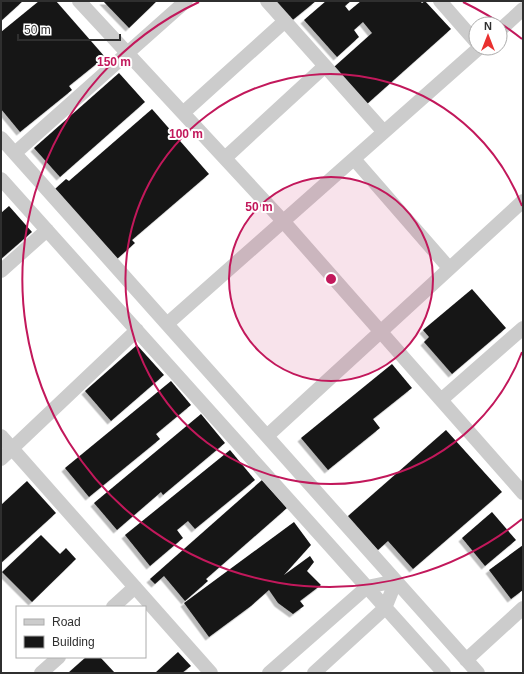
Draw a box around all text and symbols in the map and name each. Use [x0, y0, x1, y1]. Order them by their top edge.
scale bar [18, 16, 120, 42]
north arrow [468, 16, 508, 56]
text: N [484, 20, 492, 32]
text: 50 m [24, 23, 51, 37]
text: 150 m [97, 55, 131, 69]
text: 100 m [169, 127, 203, 141]
text: 50 m [245, 200, 273, 214]
centre of rings [324, 272, 338, 286]
legend [16, 606, 146, 658]
text: Road [52, 615, 81, 629]
text: Building [52, 635, 95, 649]

